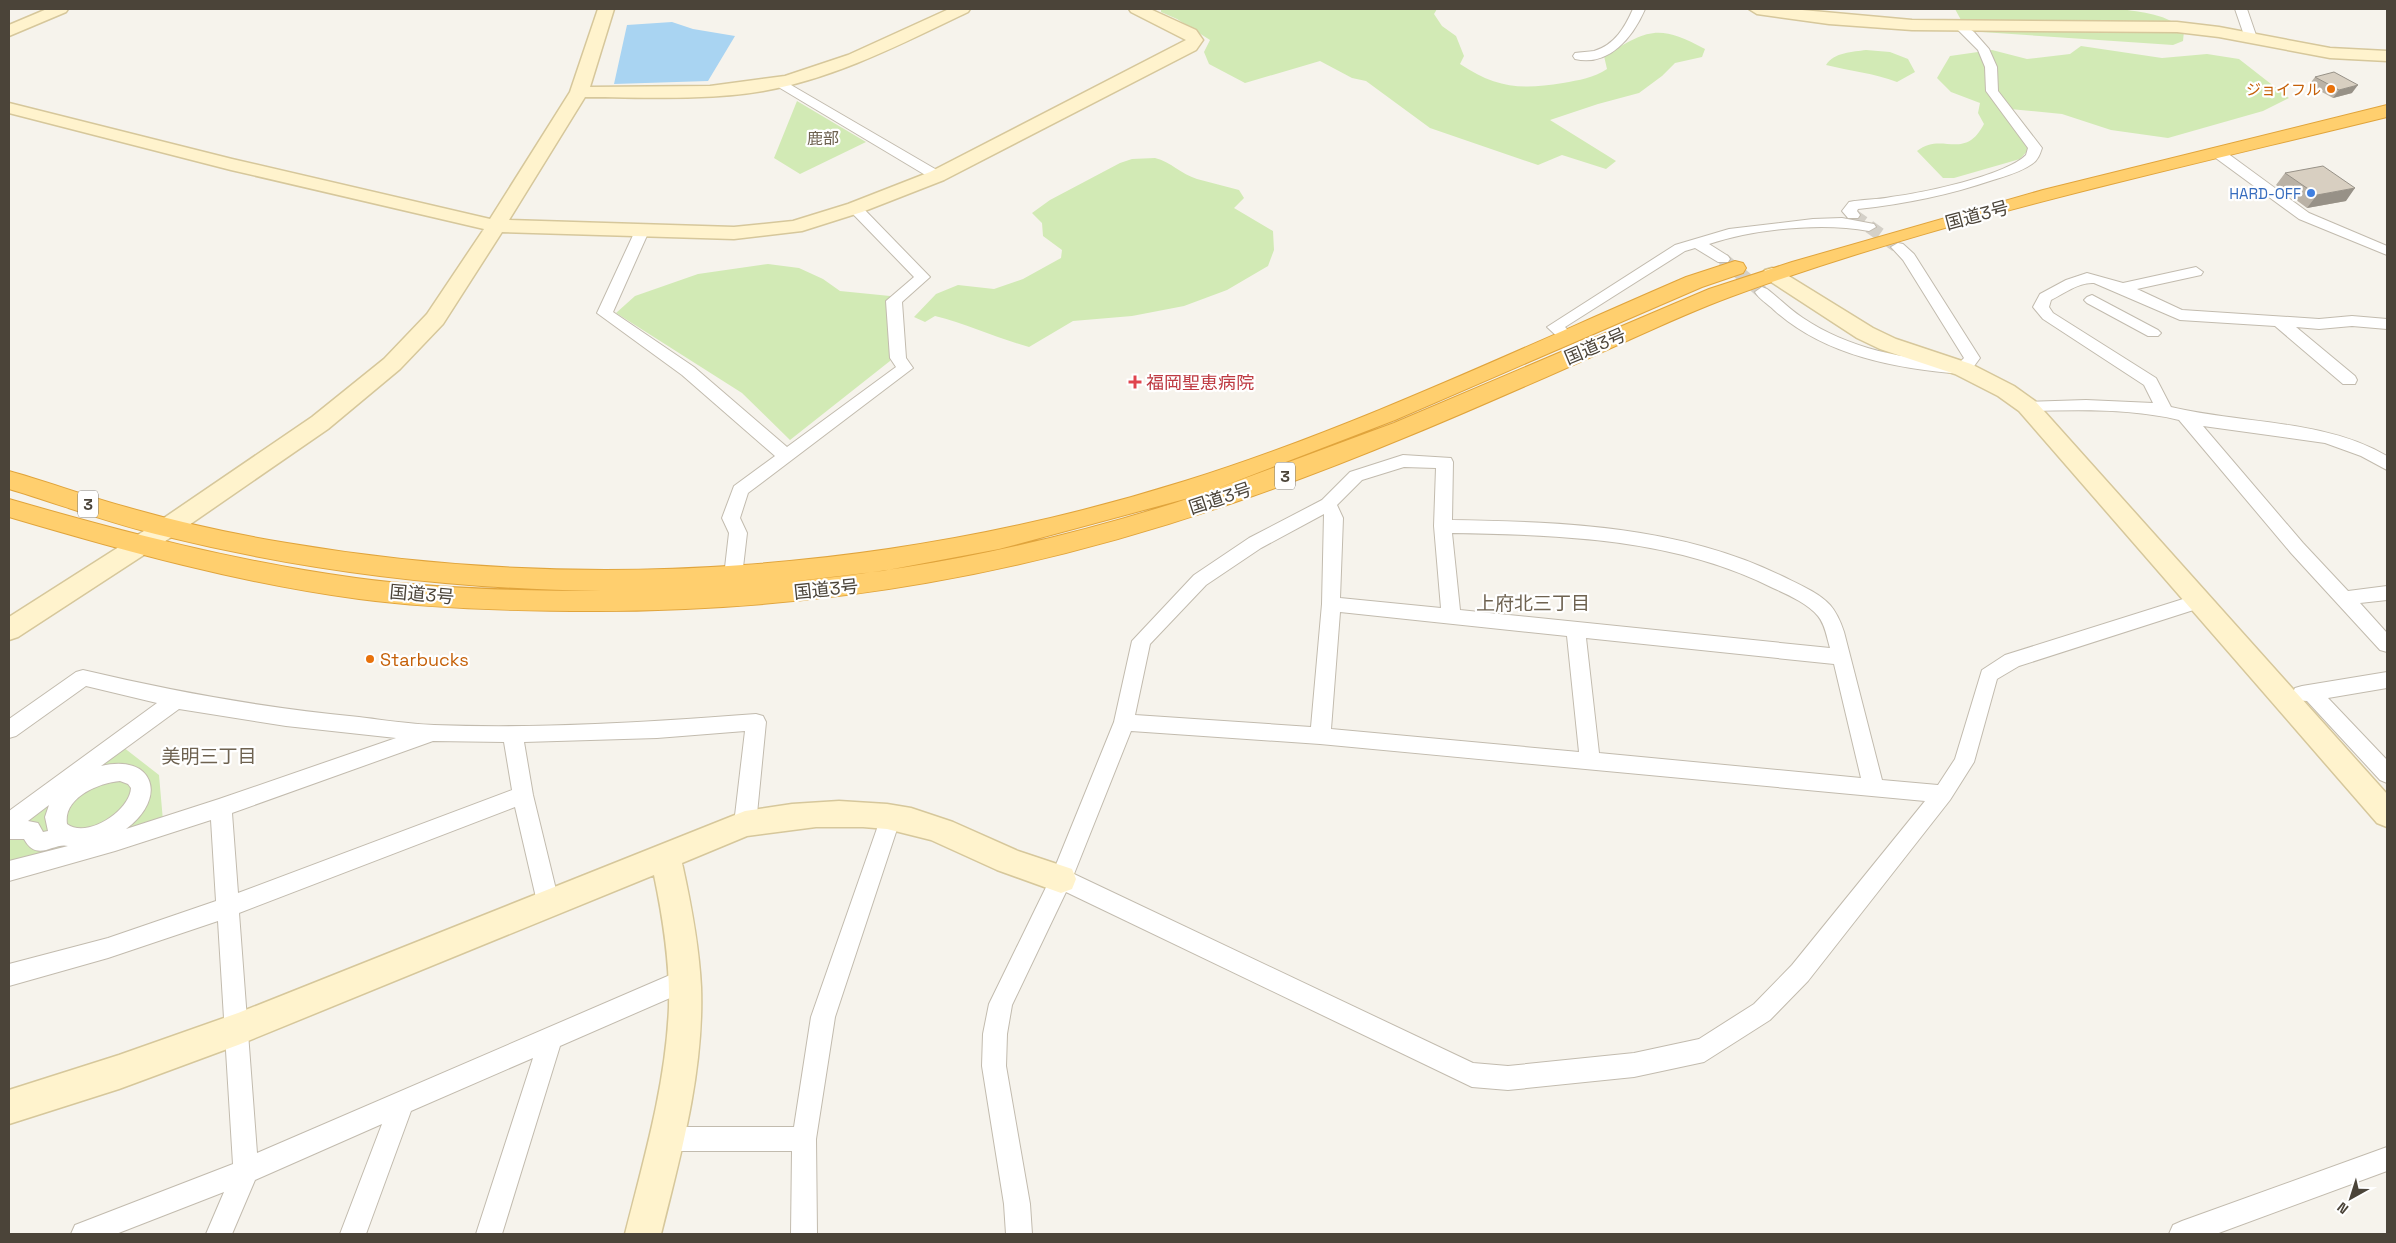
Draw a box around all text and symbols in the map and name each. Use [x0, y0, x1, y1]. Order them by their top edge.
place label: ジョイフル [2246, 80, 2321, 99]
marker: ジョイフル [2325, 83, 2337, 95]
district label: 鹿部 [807, 128, 839, 149]
place label: HARD-OFF [2229, 184, 2301, 203]
marker: HARD-OFF [2305, 187, 2317, 199]
street label: 国道3号 [1943, 195, 2011, 235]
street label: 国道3号 [1561, 323, 1629, 369]
place label: 福岡聖恵病院 [1146, 371, 1254, 394]
marker: 福岡聖恵病院 [1128, 375, 1142, 389]
road number: 3 [1275, 462, 1295, 490]
street label: 国道3号 [1186, 477, 1254, 519]
road number: 3 [78, 490, 98, 518]
street label: 国道3号 [793, 574, 859, 604]
street label: 国道3号 [389, 580, 455, 608]
district label: 上府北三丁目 [1476, 591, 1590, 616]
place label: Starbucks [380, 648, 469, 671]
marker: Starbucks [364, 653, 376, 665]
district label: 美明三丁目 [161, 744, 257, 769]
north arrow [2326, 1173, 2376, 1223]
text: N [2334, 1198, 2352, 1218]

